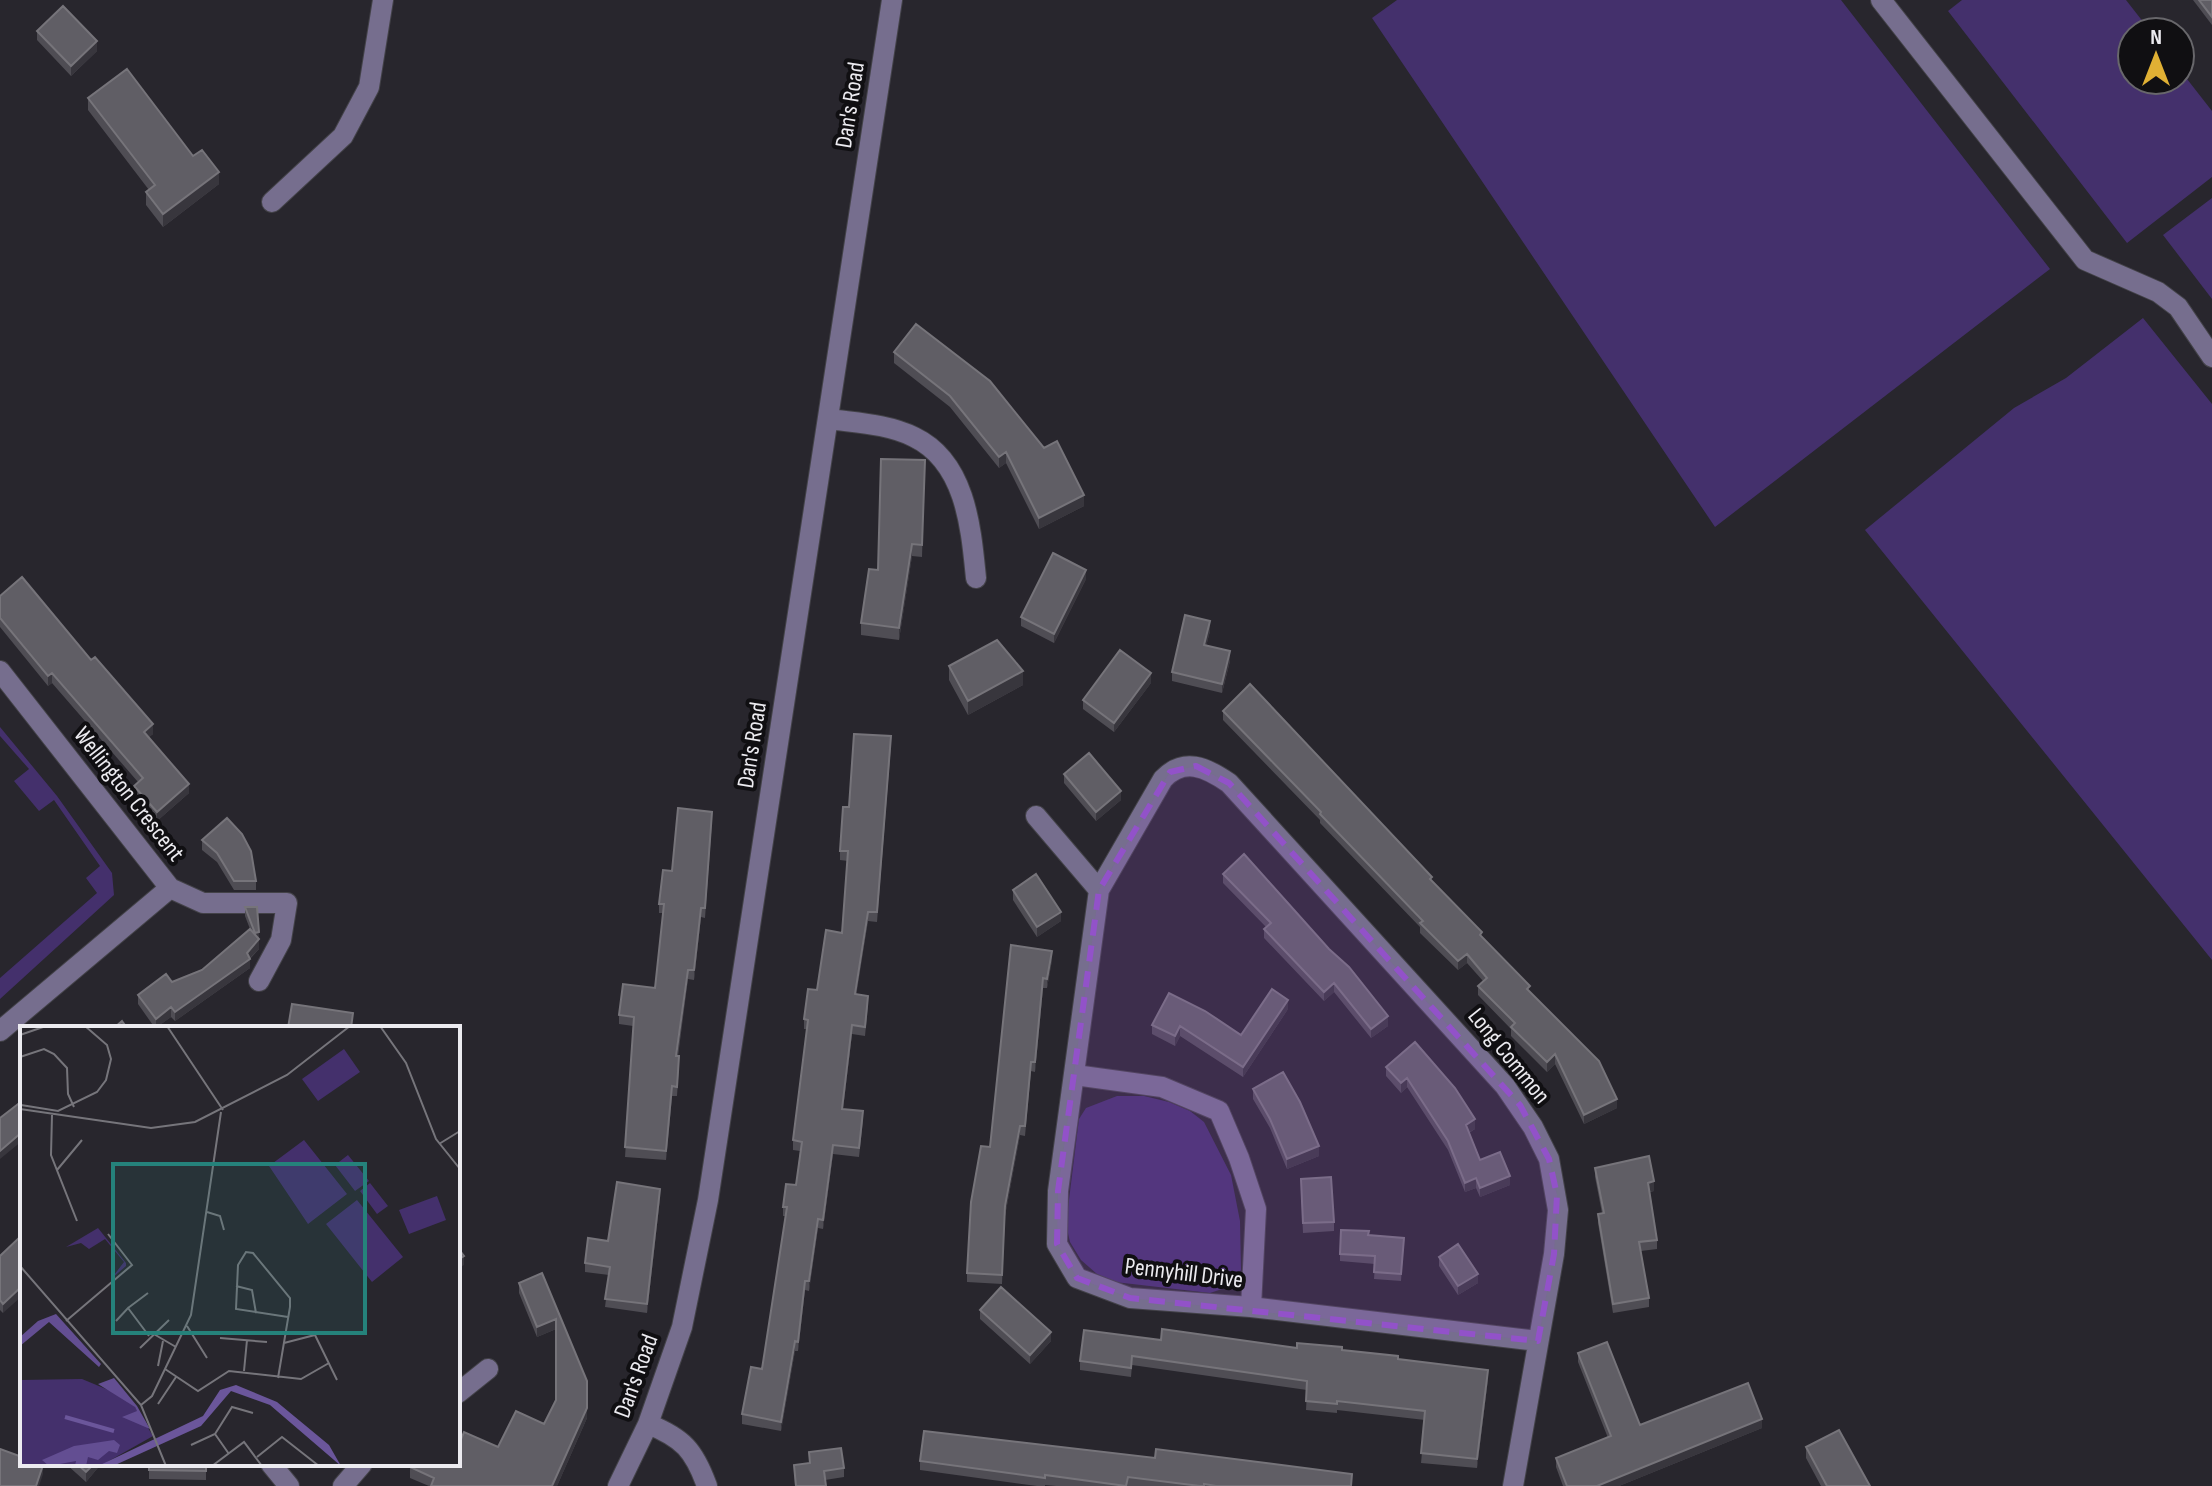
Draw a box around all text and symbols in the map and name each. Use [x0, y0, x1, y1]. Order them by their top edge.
north arrow [2116, 16, 2196, 96]
text: N [2150, 24, 2162, 51]
street label: Dan's Road [829, 60, 871, 150]
street label: Dan's Road [731, 700, 773, 790]
street label: Wellington Crescent [67, 721, 191, 867]
street label: Long Common [1462, 1002, 1556, 1110]
inset map [20, 1026, 460, 1466]
street label: Pennyhill Drive [1123, 1251, 1245, 1295]
street label: Dan's Road [608, 1330, 664, 1422]

